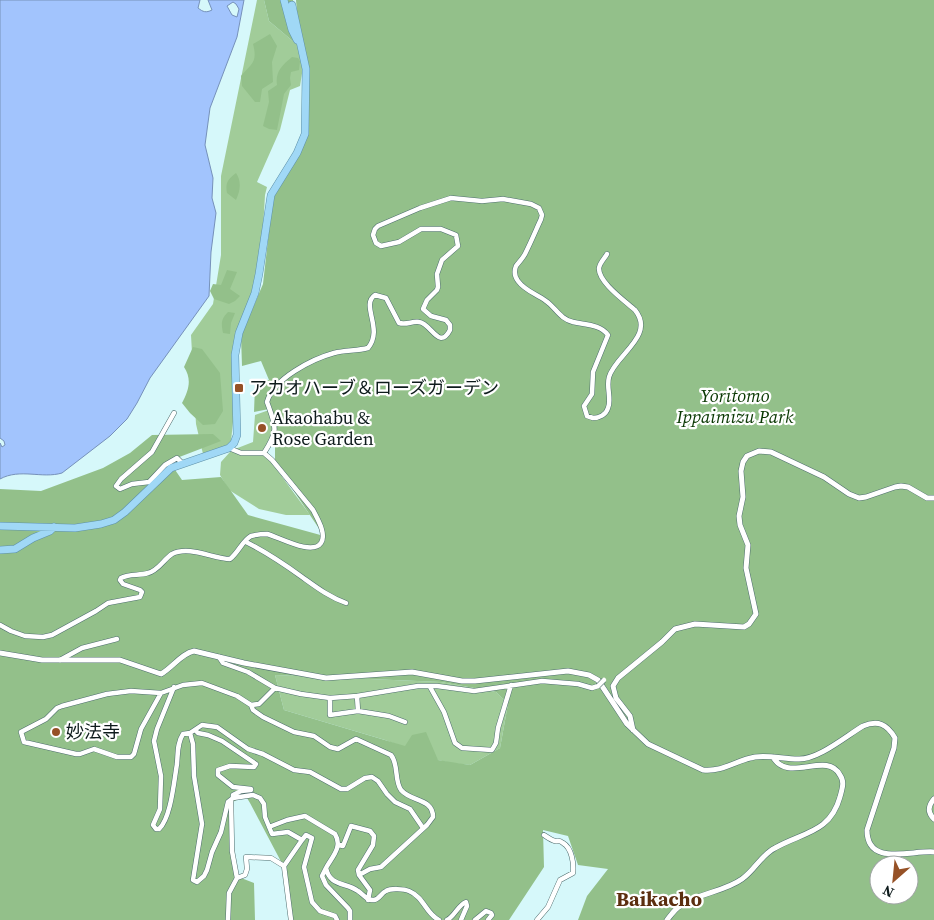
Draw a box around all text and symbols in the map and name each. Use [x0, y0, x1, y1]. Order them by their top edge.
place label: アカオハーブ＆ローズガーデン [249, 375, 499, 400]
marker: アカオハーブ＆ローズガーデン [233, 382, 245, 394]
park label: Yoritomo Ippaimizu Park [676, 383, 794, 429]
place label: Akaohabu & Rose Garden [272, 405, 374, 451]
marker: Akaohabu & Rose Garden [256, 422, 268, 434]
place label: 妙法寺 [66, 719, 120, 744]
marker: 妙法寺 [50, 726, 62, 738]
north arrow [869, 855, 919, 905]
text: N [879, 880, 897, 903]
district label: Baikacho [616, 885, 702, 913]

